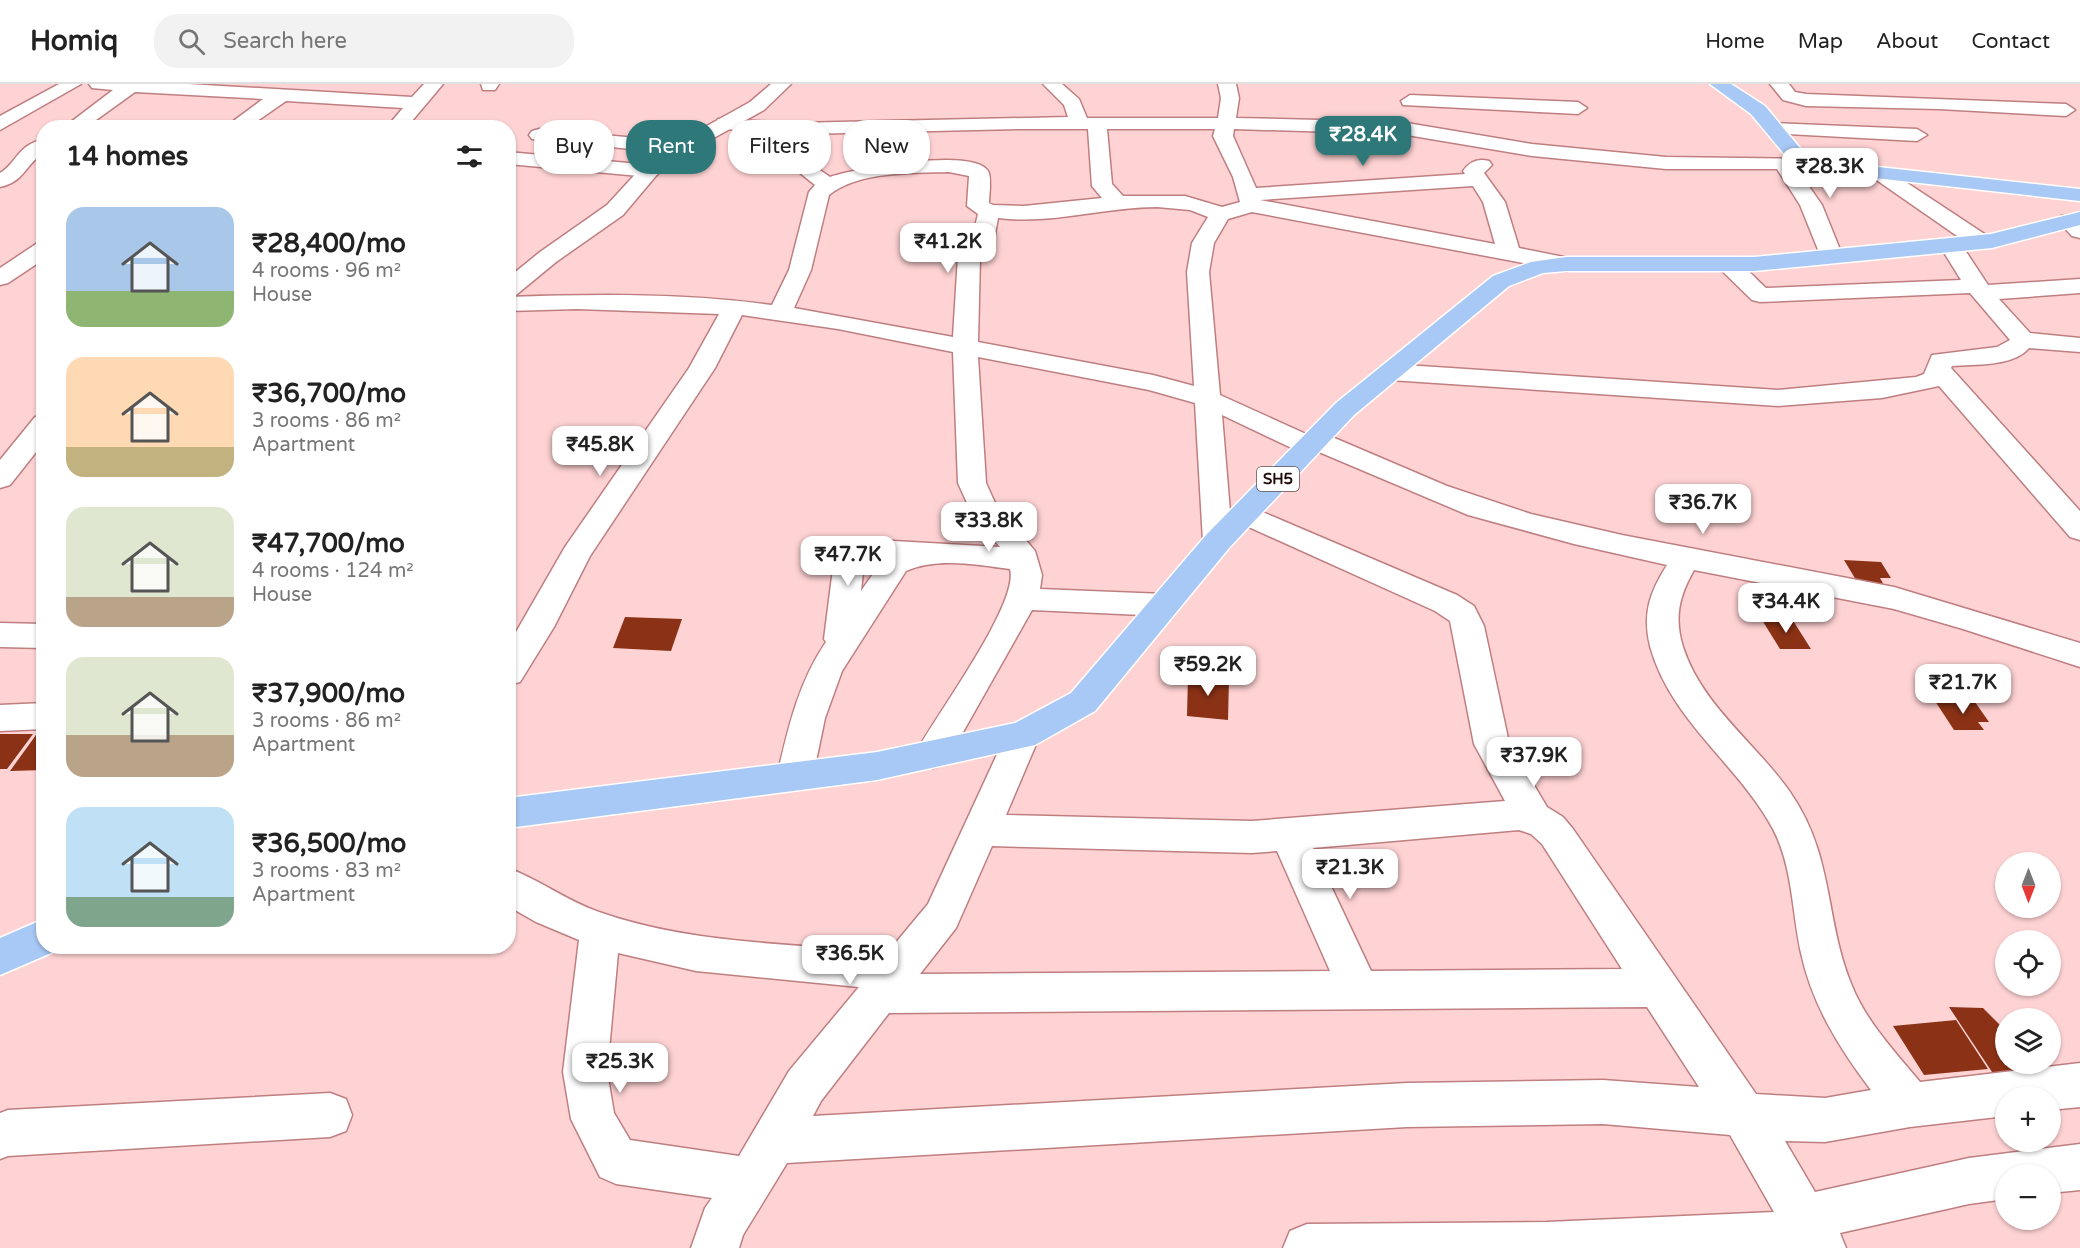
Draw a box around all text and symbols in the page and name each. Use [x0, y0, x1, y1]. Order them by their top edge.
search box [154, 14, 574, 68]
text: Homiq [30, 24, 118, 58]
icon: search [175, 25, 208, 58]
text: Search here [223, 28, 347, 54]
text: Home [1705, 29, 1765, 54]
text: Map [1798, 29, 1843, 54]
text: About [1876, 29, 1938, 54]
text: Contact [1971, 29, 2050, 54]
pin: ₹28.4K [1314, 116, 1412, 167]
chip: Buy [534, 120, 614, 174]
chip: Rent [626, 120, 716, 174]
chip: Filters [728, 120, 831, 174]
chip: New [843, 120, 930, 174]
text: ₹28.4K [1329, 123, 1397, 147]
icon: filters [453, 140, 486, 173]
text: 14 homes [66, 141, 188, 172]
pin: ₹28.3K [1781, 148, 1879, 199]
text: ₹28.3K [1796, 155, 1864, 179]
pin: ₹41.2K [899, 223, 997, 274]
text: ₹28,400/mo [252, 228, 406, 259]
text: ₹41.2K [914, 230, 982, 254]
icon: home [114, 231, 186, 303]
text: 4 rooms · 96 m² [252, 259, 401, 283]
text: House [252, 283, 312, 307]
text: ₹36,700/mo [252, 378, 406, 409]
icon: home [114, 381, 186, 453]
text: 3 rooms · 86 m² [252, 409, 401, 433]
pin: ₹45.8K [551, 426, 649, 477]
text: Apartment [252, 433, 355, 457]
text: ₹45.8K [566, 433, 634, 457]
road number: SH5 [1257, 467, 1299, 491]
pin: ₹36.7K [1654, 484, 1752, 535]
text: ₹36.7K [1669, 491, 1737, 515]
pin: ₹33.8K [940, 502, 1038, 553]
text: ₹33.8K [955, 509, 1023, 533]
text: ₹47,700/mo [252, 528, 405, 559]
icon: home [114, 531, 186, 603]
pin: ₹47.7K [799, 536, 897, 587]
text: ₹47.7K [815, 543, 881, 567]
text: 4 rooms · 124 m² [252, 559, 414, 583]
text: House [252, 583, 312, 607]
pin: ₹34.4K [1737, 583, 1835, 634]
text: ₹34.4K [1752, 590, 1820, 614]
pin: ₹59.2K [1159, 646, 1257, 697]
text: ₹59.2K [1174, 653, 1242, 677]
pin: ₹21.7K [1914, 664, 2012, 715]
text: ₹21.7K [1929, 671, 1997, 695]
text: ₹37,900/mo [252, 678, 405, 709]
icon: home [114, 681, 186, 753]
text: 3 rooms · 86 m² [252, 709, 401, 733]
text: Apartment [252, 733, 355, 757]
pin: ₹37.9K [1485, 737, 1583, 788]
text: ₹37.9K [1501, 744, 1567, 768]
text: ₹36,500/mo [252, 828, 406, 859]
icon: home [114, 831, 186, 903]
pin: ₹21.3K [1301, 849, 1399, 900]
north arrow [1995, 852, 2061, 918]
map controls [1995, 852, 2061, 1230]
text: ₹21.3K [1316, 856, 1384, 880]
text: 3 rooms · 83 m² [252, 859, 401, 883]
text: Apartment [252, 883, 355, 907]
button: locate [1995, 930, 2061, 996]
pin: ₹36.5K [801, 935, 899, 986]
text: ₹36.5K [816, 942, 884, 966]
button: layers [1995, 1008, 2061, 1074]
pin: ₹25.3K [571, 1043, 669, 1094]
text: ₹25.3K [586, 1050, 654, 1074]
button: + [1995, 1086, 2061, 1152]
button: − [1995, 1164, 2061, 1230]

